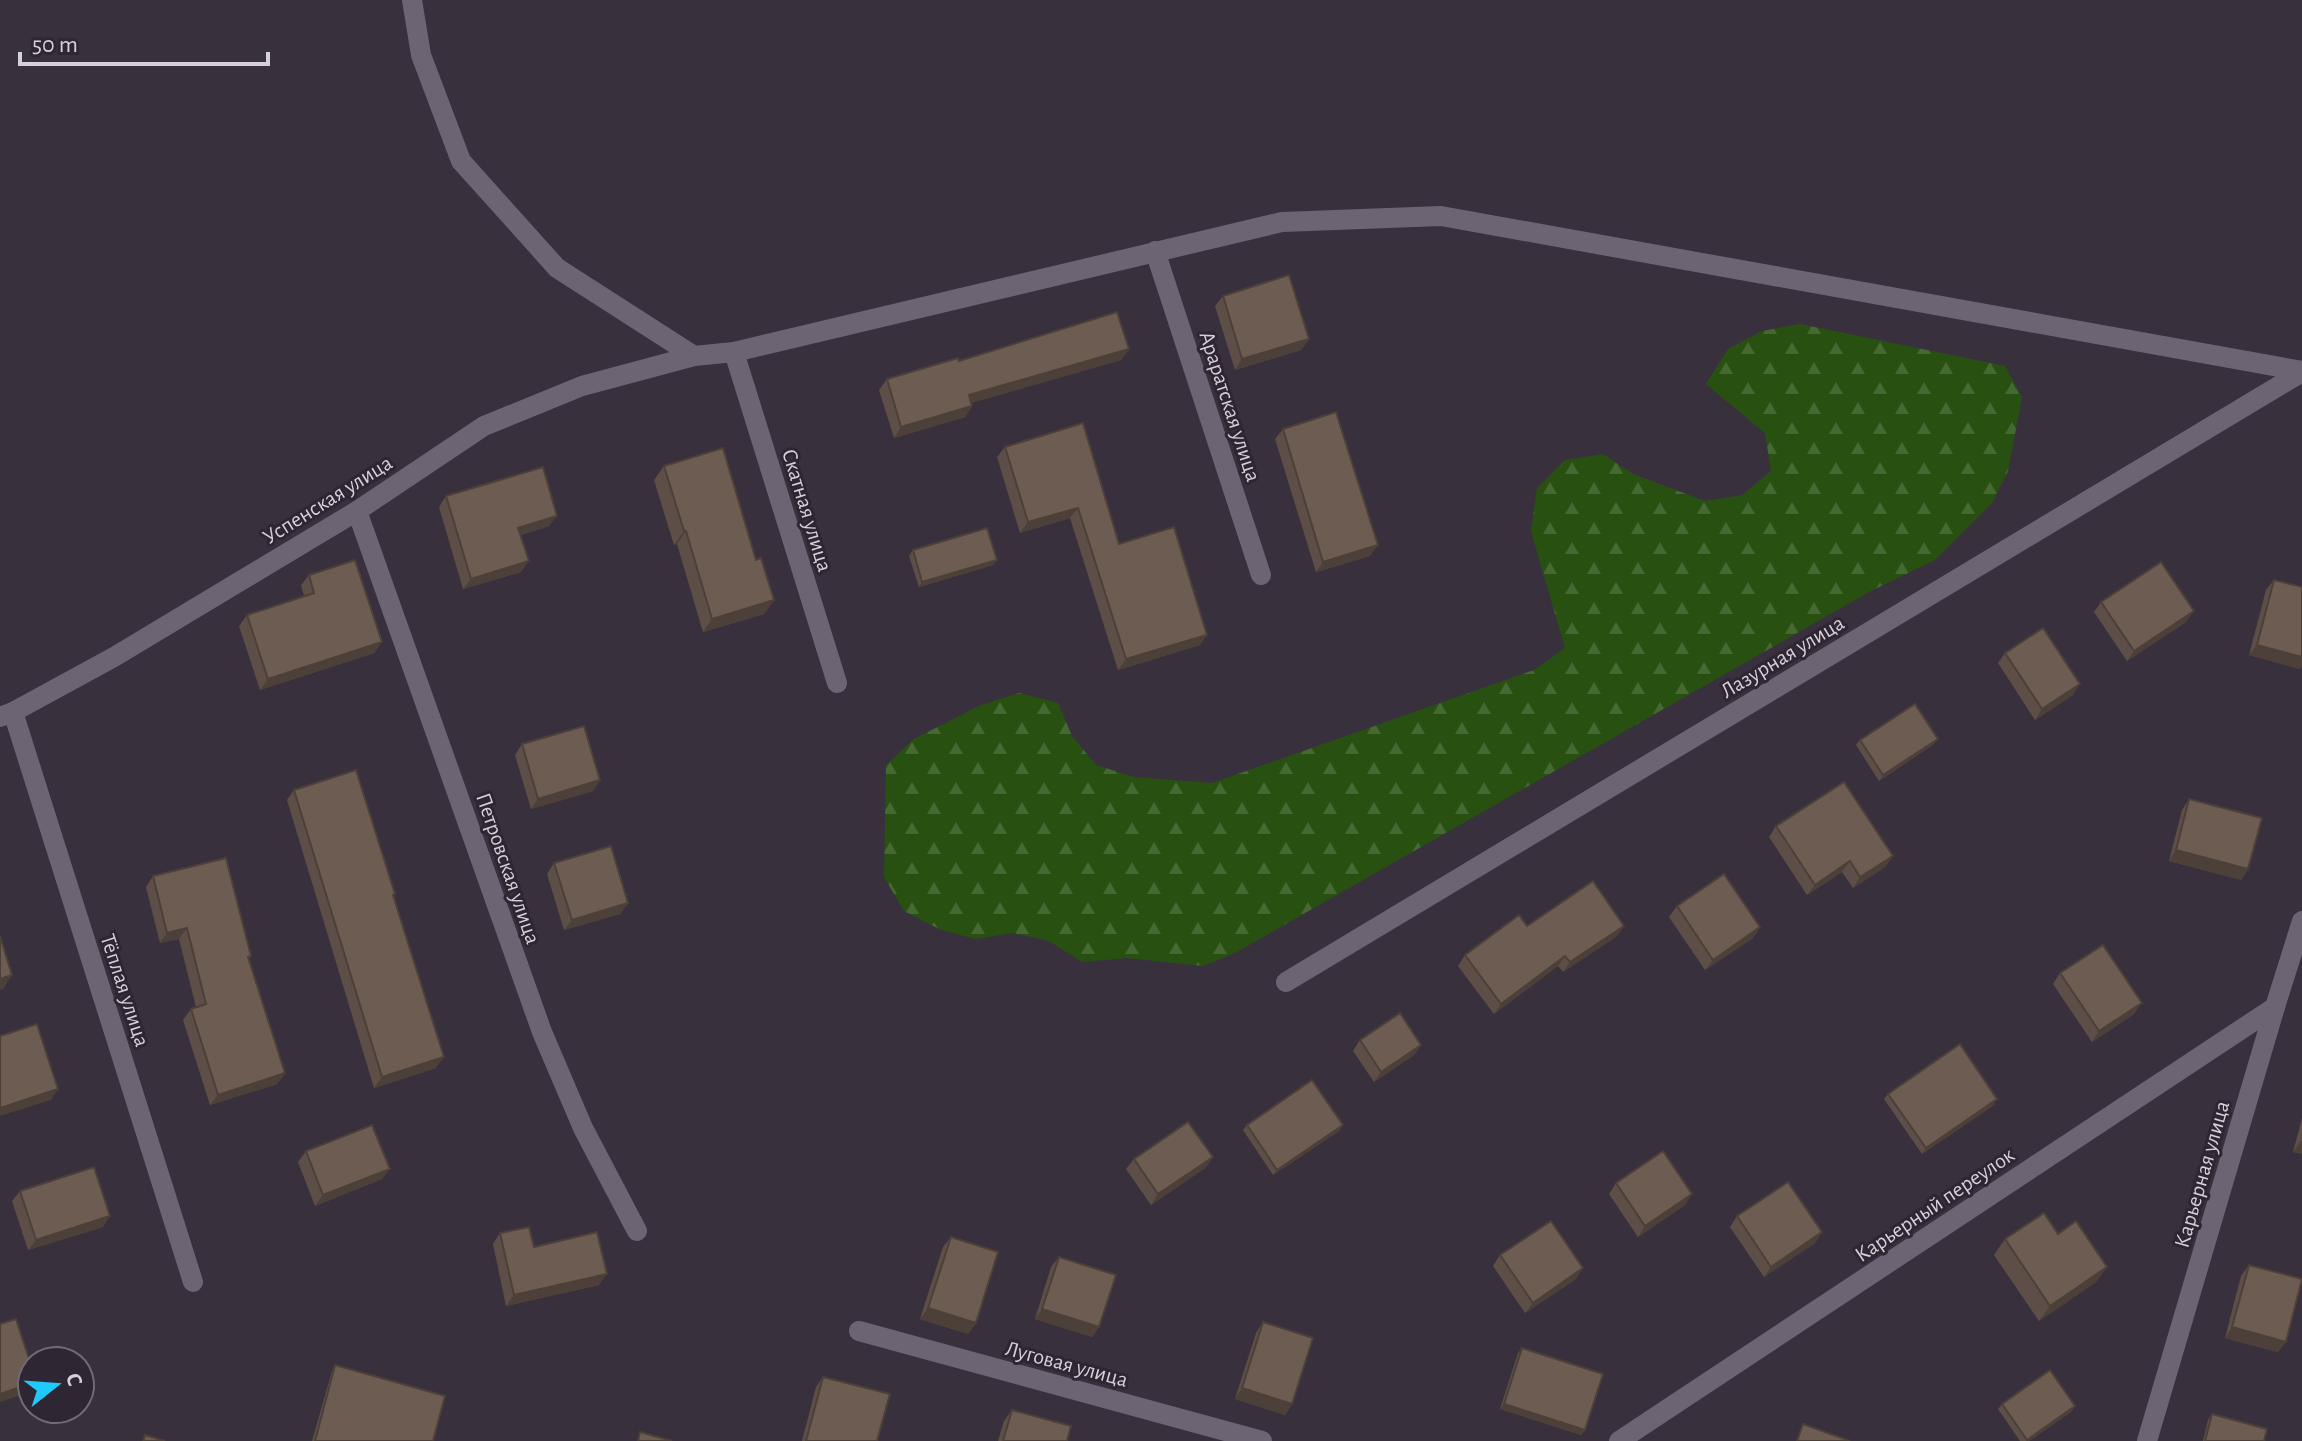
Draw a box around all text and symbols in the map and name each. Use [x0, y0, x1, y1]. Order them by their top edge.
scale bar [20, 16, 268, 66]
text: 50 m [32, 33, 78, 57]
street label: Араратская улица [1195, 328, 1265, 484]
street label: Скатная улица [778, 446, 836, 574]
street label: Успенская улица [259, 451, 396, 548]
street label: Лазурная улица [1717, 611, 1848, 702]
street label: Петровская улица [472, 790, 544, 947]
street label: Тёплая улица [97, 931, 154, 1049]
street label: Карьерная улица [2170, 1098, 2233, 1250]
street label: Карьерный переулок [1851, 1143, 2018, 1266]
street label: Луговая улица [1003, 1337, 1130, 1391]
north arrow [16, 1345, 96, 1425]
text: С [62, 1370, 86, 1388]

